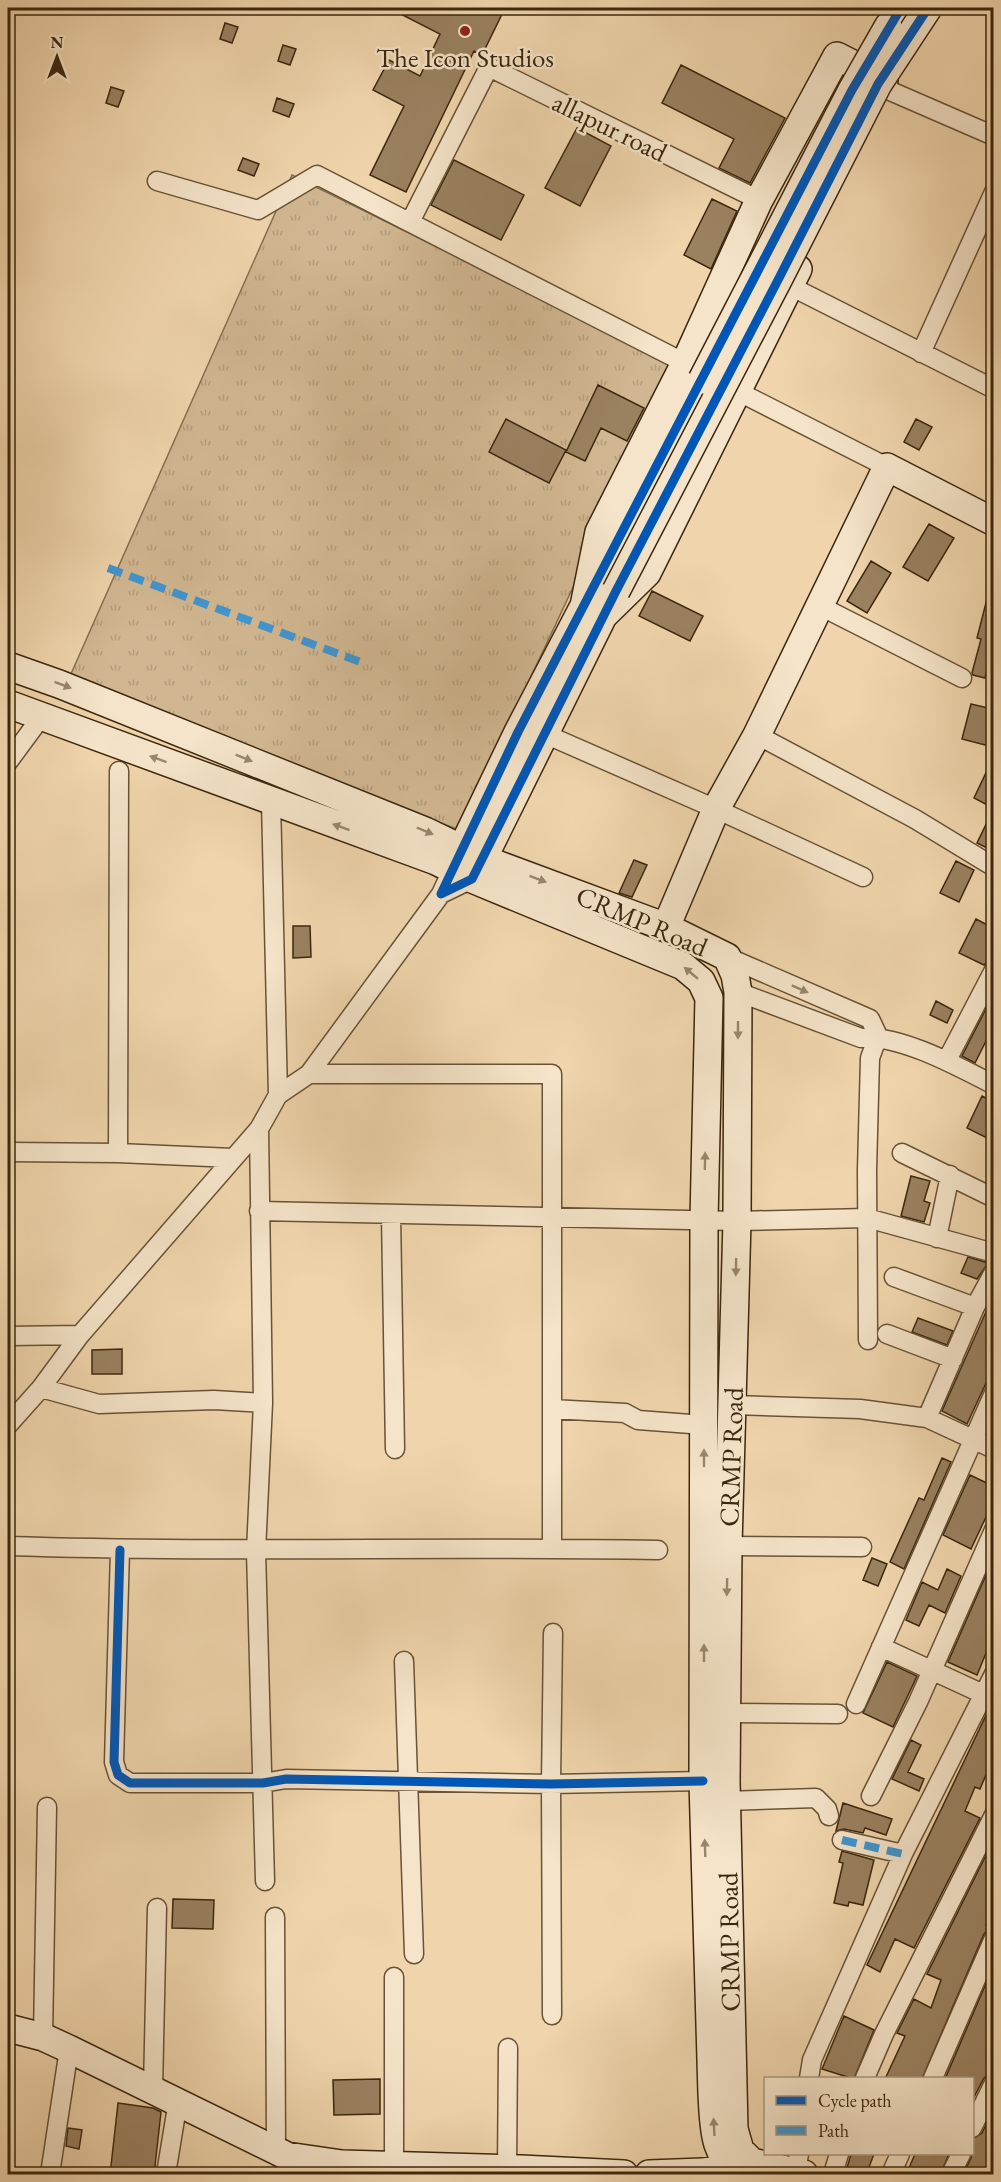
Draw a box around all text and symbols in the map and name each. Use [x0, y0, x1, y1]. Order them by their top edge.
marker: The Icon Studios [458, 24, 472, 38]
north arrow [27, 27, 87, 87]
text: N [51, 32, 64, 53]
place label: The Icon Studios [376, 40, 554, 75]
street label: allapur road [547, 84, 673, 170]
one-way arrow [54, 681, 72, 691]
one-way arrow [149, 754, 167, 764]
one-way arrow [235, 754, 253, 763]
one-way arrow [332, 821, 350, 831]
one-way arrow [416, 826, 434, 836]
one-way arrow [529, 875, 547, 885]
street label: CRMP Road [571, 878, 713, 965]
one-way arrow [683, 966, 699, 979]
one-way arrow [792, 984, 810, 994]
one-way arrow [733, 1020, 743, 1039]
one-way arrow [700, 1152, 710, 1171]
one-way arrow [731, 1257, 741, 1276]
street label: CRMP Road [711, 1386, 751, 1527]
one-way arrow [699, 1448, 709, 1467]
one-way arrow [722, 1578, 732, 1597]
one-way arrow [699, 1643, 709, 1662]
one-way arrow [700, 1838, 710, 1857]
street label: CRMP Road [710, 1872, 748, 2012]
legend [764, 2077, 974, 2155]
text: Cycle path [818, 2089, 892, 2112]
one-way arrow [709, 2117, 719, 2136]
text: Path [818, 2119, 849, 2142]

